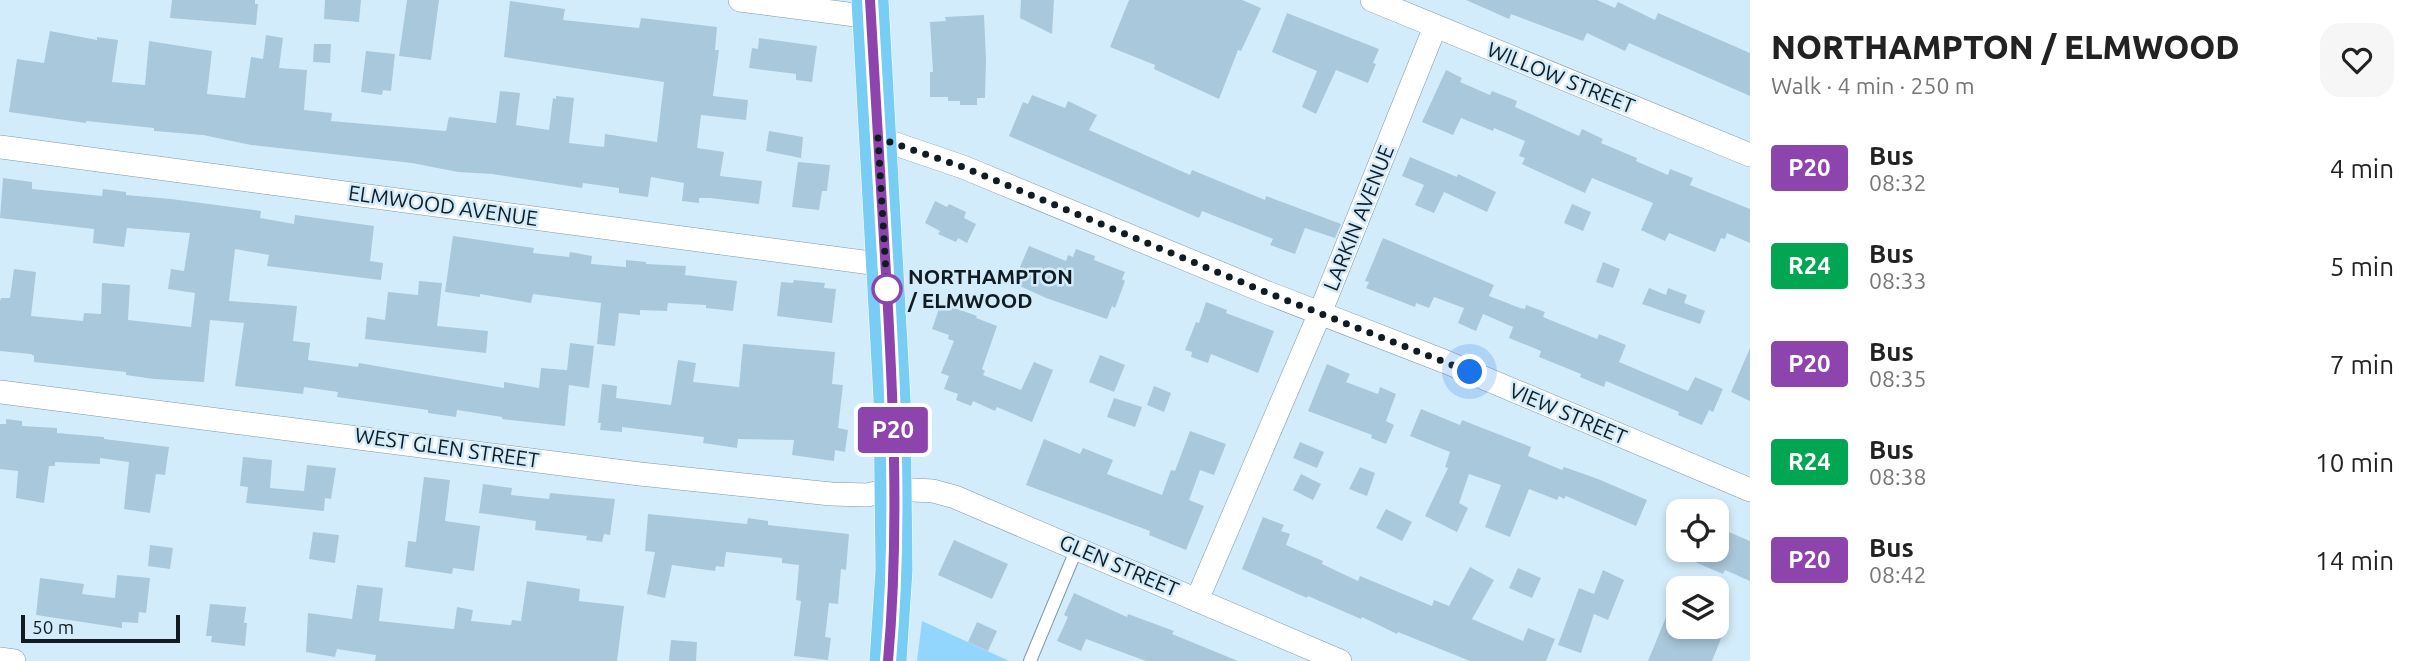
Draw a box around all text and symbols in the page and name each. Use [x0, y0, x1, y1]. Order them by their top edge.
button: heart [2320, 23, 2394, 97]
text: NORTHAMPTON / ELMWOOD [1771, 28, 2240, 65]
street label: WILLOW STREET [1484, 37, 1639, 118]
text: Walk · 4 min · 250 m [1771, 73, 1975, 98]
street label: LARKIN AVENUE [1318, 141, 1398, 294]
text: Bus [1869, 141, 1914, 170]
text: P20 [1788, 154, 1831, 181]
text: 4 min [2330, 154, 2394, 183]
text: 08:32 [1869, 170, 1927, 195]
street label: ELMWOOD AVENUE [347, 180, 539, 230]
text: Bus [1869, 239, 1914, 268]
text: R24 [1788, 252, 1831, 279]
text: 5 min [2330, 252, 2394, 281]
place label: NORTHAMPTON / ELMWOOD [907, 264, 1073, 312]
text: 08:33 [1869, 268, 1927, 293]
marker: NORTHAMPTON / ELMWOOD [872, 274, 902, 304]
text: Bus [1869, 337, 1914, 366]
text: P20 [1788, 350, 1831, 377]
text: 7 min [2330, 350, 2394, 379]
your location [1452, 354, 1487, 389]
text: 08:35 [1869, 366, 1927, 391]
street label: VIEW STREET [1506, 377, 1631, 449]
line badge: P20 [853, 407, 933, 453]
text: P20 [872, 416, 914, 443]
street label: WEST GLEN STREET [353, 422, 541, 472]
text: Bus [1869, 435, 1914, 464]
text: R24 [1788, 448, 1831, 475]
text: 10 min [2315, 448, 2394, 477]
text: 08:38 [1869, 464, 1927, 489]
map controls [1666, 499, 1729, 639]
button: locate [1666, 499, 1729, 562]
street label: GLEN STREET [1056, 529, 1183, 601]
text: Bus [1869, 533, 1914, 562]
text: P20 [1788, 546, 1831, 573]
text: 14 min [2315, 546, 2394, 575]
text: 08:42 [1869, 562, 1927, 587]
button: layers [1666, 576, 1729, 639]
scale bar [21, 612, 180, 644]
text: 50 m [32, 616, 74, 638]

